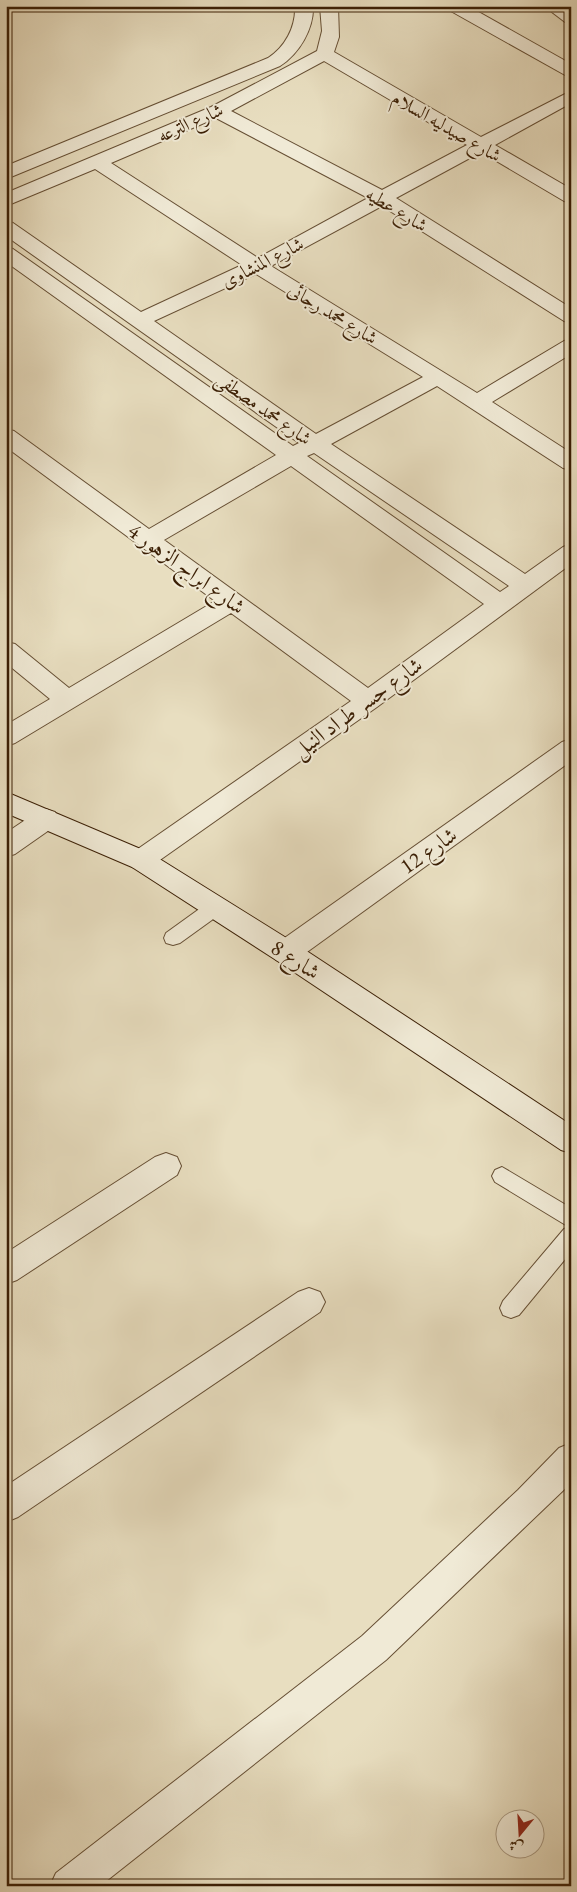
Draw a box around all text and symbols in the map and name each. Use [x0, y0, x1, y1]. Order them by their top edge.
street label: شارع صيدليه السلام [385, 85, 506, 171]
street label: شارع الترعه [153, 97, 228, 151]
street label: شارع عطيه [360, 181, 432, 240]
street label: شارع المنشاوى [217, 231, 309, 297]
street label: شارع محمد رجائى [282, 277, 382, 353]
street label: شارع محمد مصطفى [209, 366, 317, 453]
street label: شارع ابراج الزهور 4 [119, 516, 251, 625]
street label: شارع جسر طراد النيل [286, 650, 431, 768]
street label: شارع 12 [394, 820, 465, 884]
street label: شارع 8 [263, 933, 326, 989]
north arrow [494, 1810, 544, 1860]
text: ش [506, 1836, 525, 1857]

